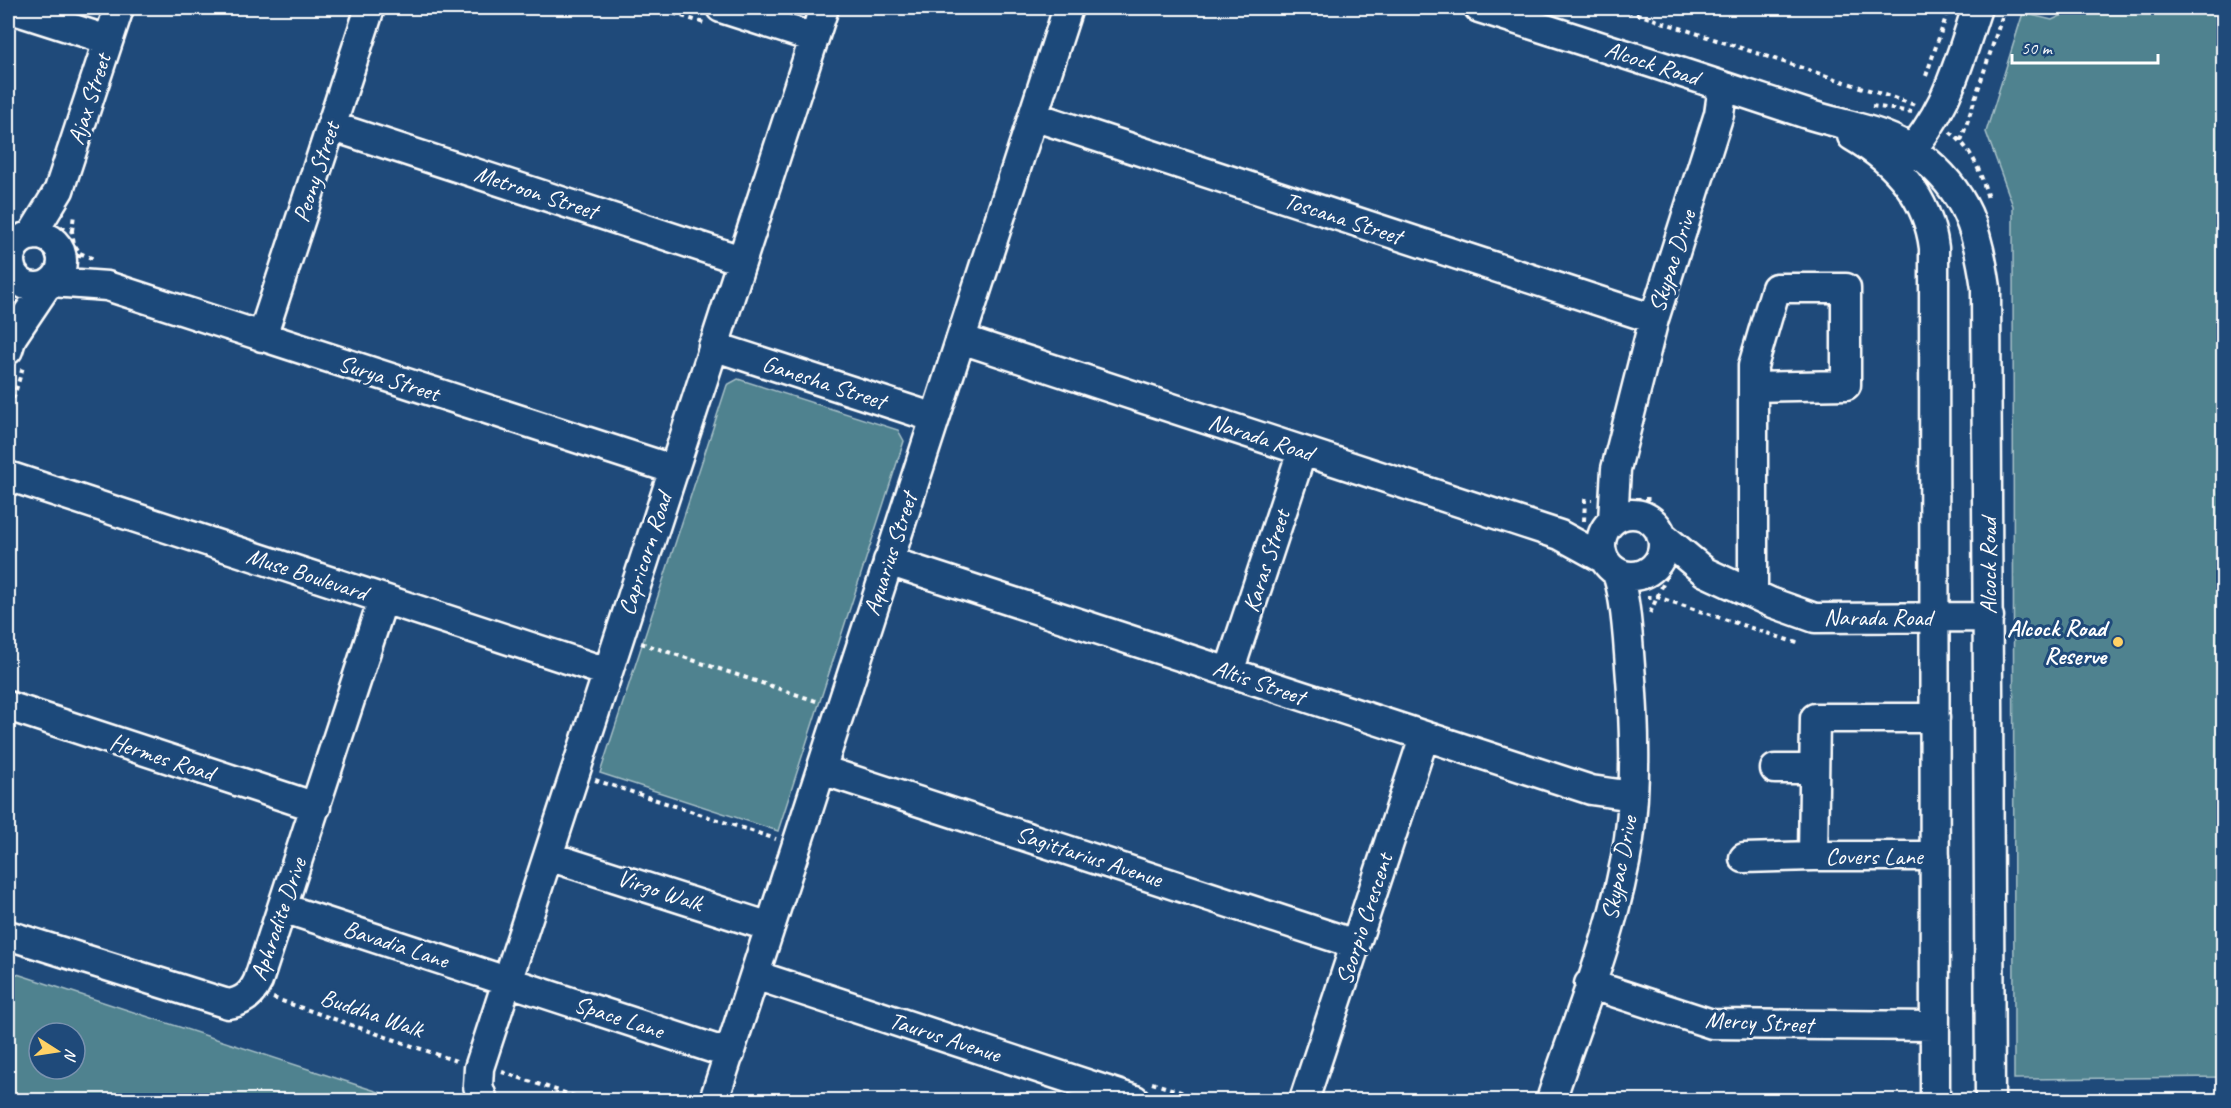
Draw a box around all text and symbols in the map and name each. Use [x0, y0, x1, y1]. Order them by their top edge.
scale bar [2012, 27, 2158, 65]
street label: Alcock Road [1601, 34, 1706, 93]
text: 50 m [2021, 37, 2054, 59]
street label: Ajax Street [60, 48, 118, 148]
street label: Peony Street [286, 116, 347, 226]
street label: Metroon Street [471, 158, 604, 227]
street label: Toscana Street [1280, 185, 1409, 252]
street label: Skypac Drive [1641, 204, 1703, 316]
street label: Surya Street [335, 348, 445, 409]
street label: Ganesha Street [759, 348, 892, 417]
street label: Narada Road [1205, 406, 1321, 469]
street label: Capricorn Road [611, 486, 680, 619]
street label: Aquarius Street [856, 486, 925, 619]
street label: Karas Street [1235, 504, 1297, 616]
street label: Alcock Road [1973, 514, 2003, 614]
street label: Muse Boulevard [243, 540, 374, 609]
street label: Narada Road [1824, 602, 1936, 632]
place label: Alcock Road Reserve [2007, 613, 2110, 671]
marker: Alcock Road Reserve [2111, 635, 2125, 649]
street label: Altis Street [1209, 652, 1312, 713]
street label: Hermes Road [106, 726, 221, 789]
street label: Skypac Drive [1594, 811, 1644, 923]
street label: Sagittarius Avenue [1012, 818, 1168, 894]
street label: Covers Lane [1826, 841, 1925, 871]
street label: Scorpio Crescent [1329, 848, 1400, 988]
street label: Aphrodite Drive [243, 852, 314, 984]
street label: Virgo Walk [614, 862, 708, 918]
street label: Bavadia Lane [340, 913, 454, 976]
street label: Buddha Walk [317, 981, 429, 1045]
street label: Space Lane [571, 989, 669, 1046]
street label: Mercy Street [1704, 1004, 1817, 1040]
street label: Taurus Avenue [886, 1005, 1006, 1070]
north arrow [27, 1021, 87, 1081]
text: N [59, 1047, 82, 1064]

